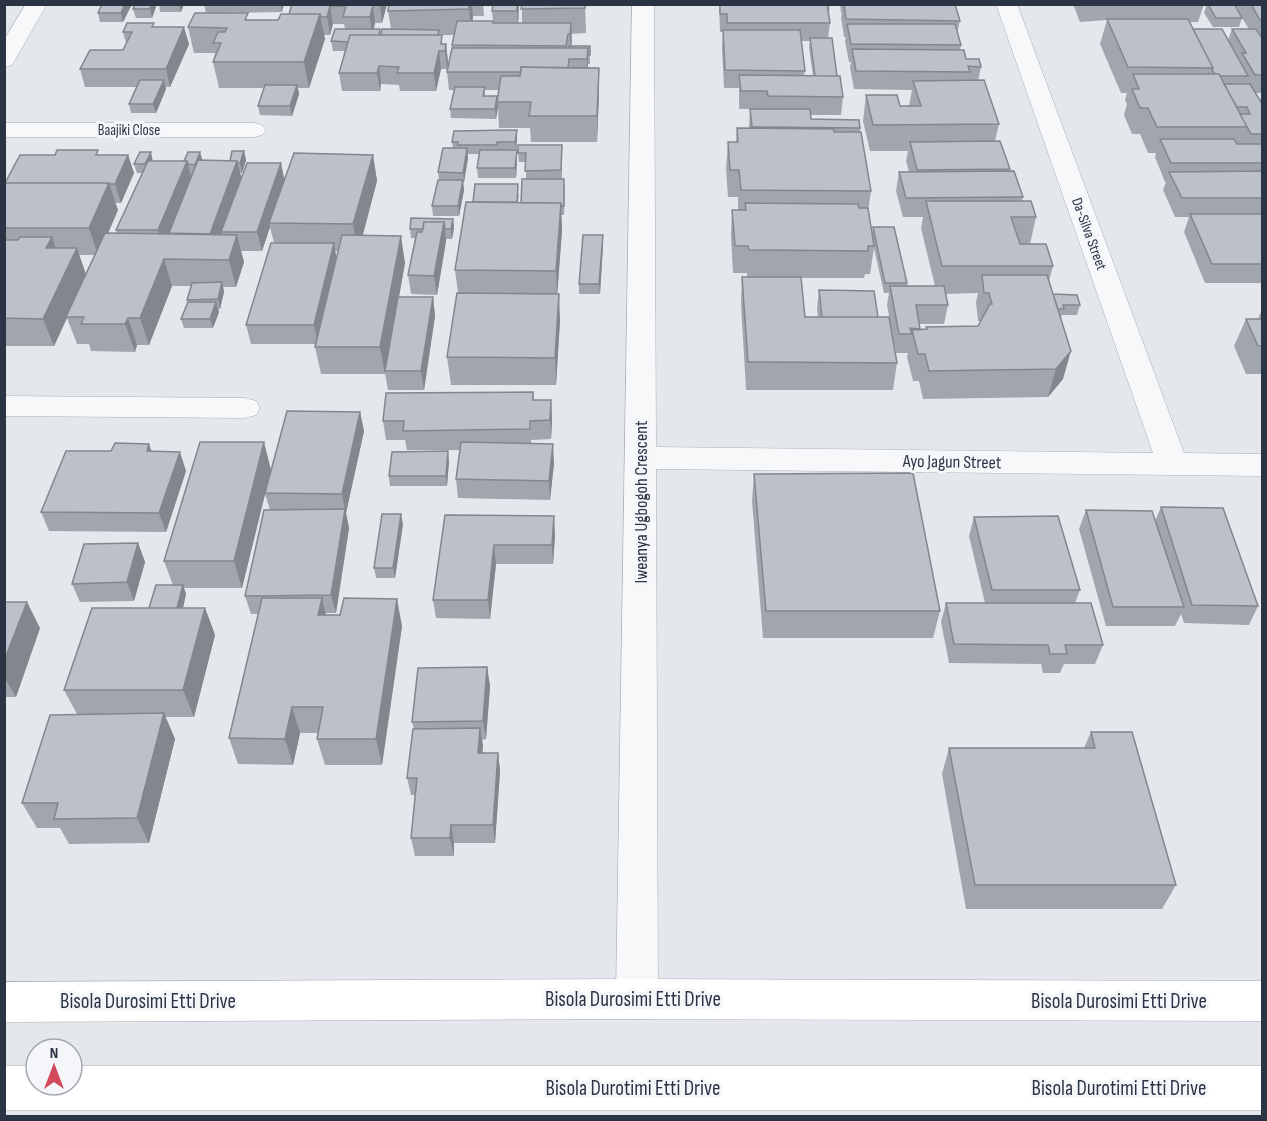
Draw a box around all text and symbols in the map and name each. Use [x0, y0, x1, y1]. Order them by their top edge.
street label: Baajiki Close [98, 121, 160, 140]
street label: Da-Silva Street [1067, 195, 1111, 273]
street label: Iweanya Ugbogoh Crescent [631, 420, 652, 584]
street label: Ayo Jagun Street [902, 451, 1002, 473]
street label: Bisola Durosimi Etti Drive [545, 987, 721, 1012]
street label: Bisola Durosimi Etti Drive [60, 989, 236, 1014]
street label: Bisola Durosimi Etti Drive [1031, 989, 1207, 1014]
north arrow [24, 1037, 84, 1097]
text: N [50, 1044, 58, 1063]
street label: Bisola Durotimi Etti Drive [546, 1076, 720, 1101]
street label: Bisola Durotimi Etti Drive [1032, 1076, 1206, 1101]

